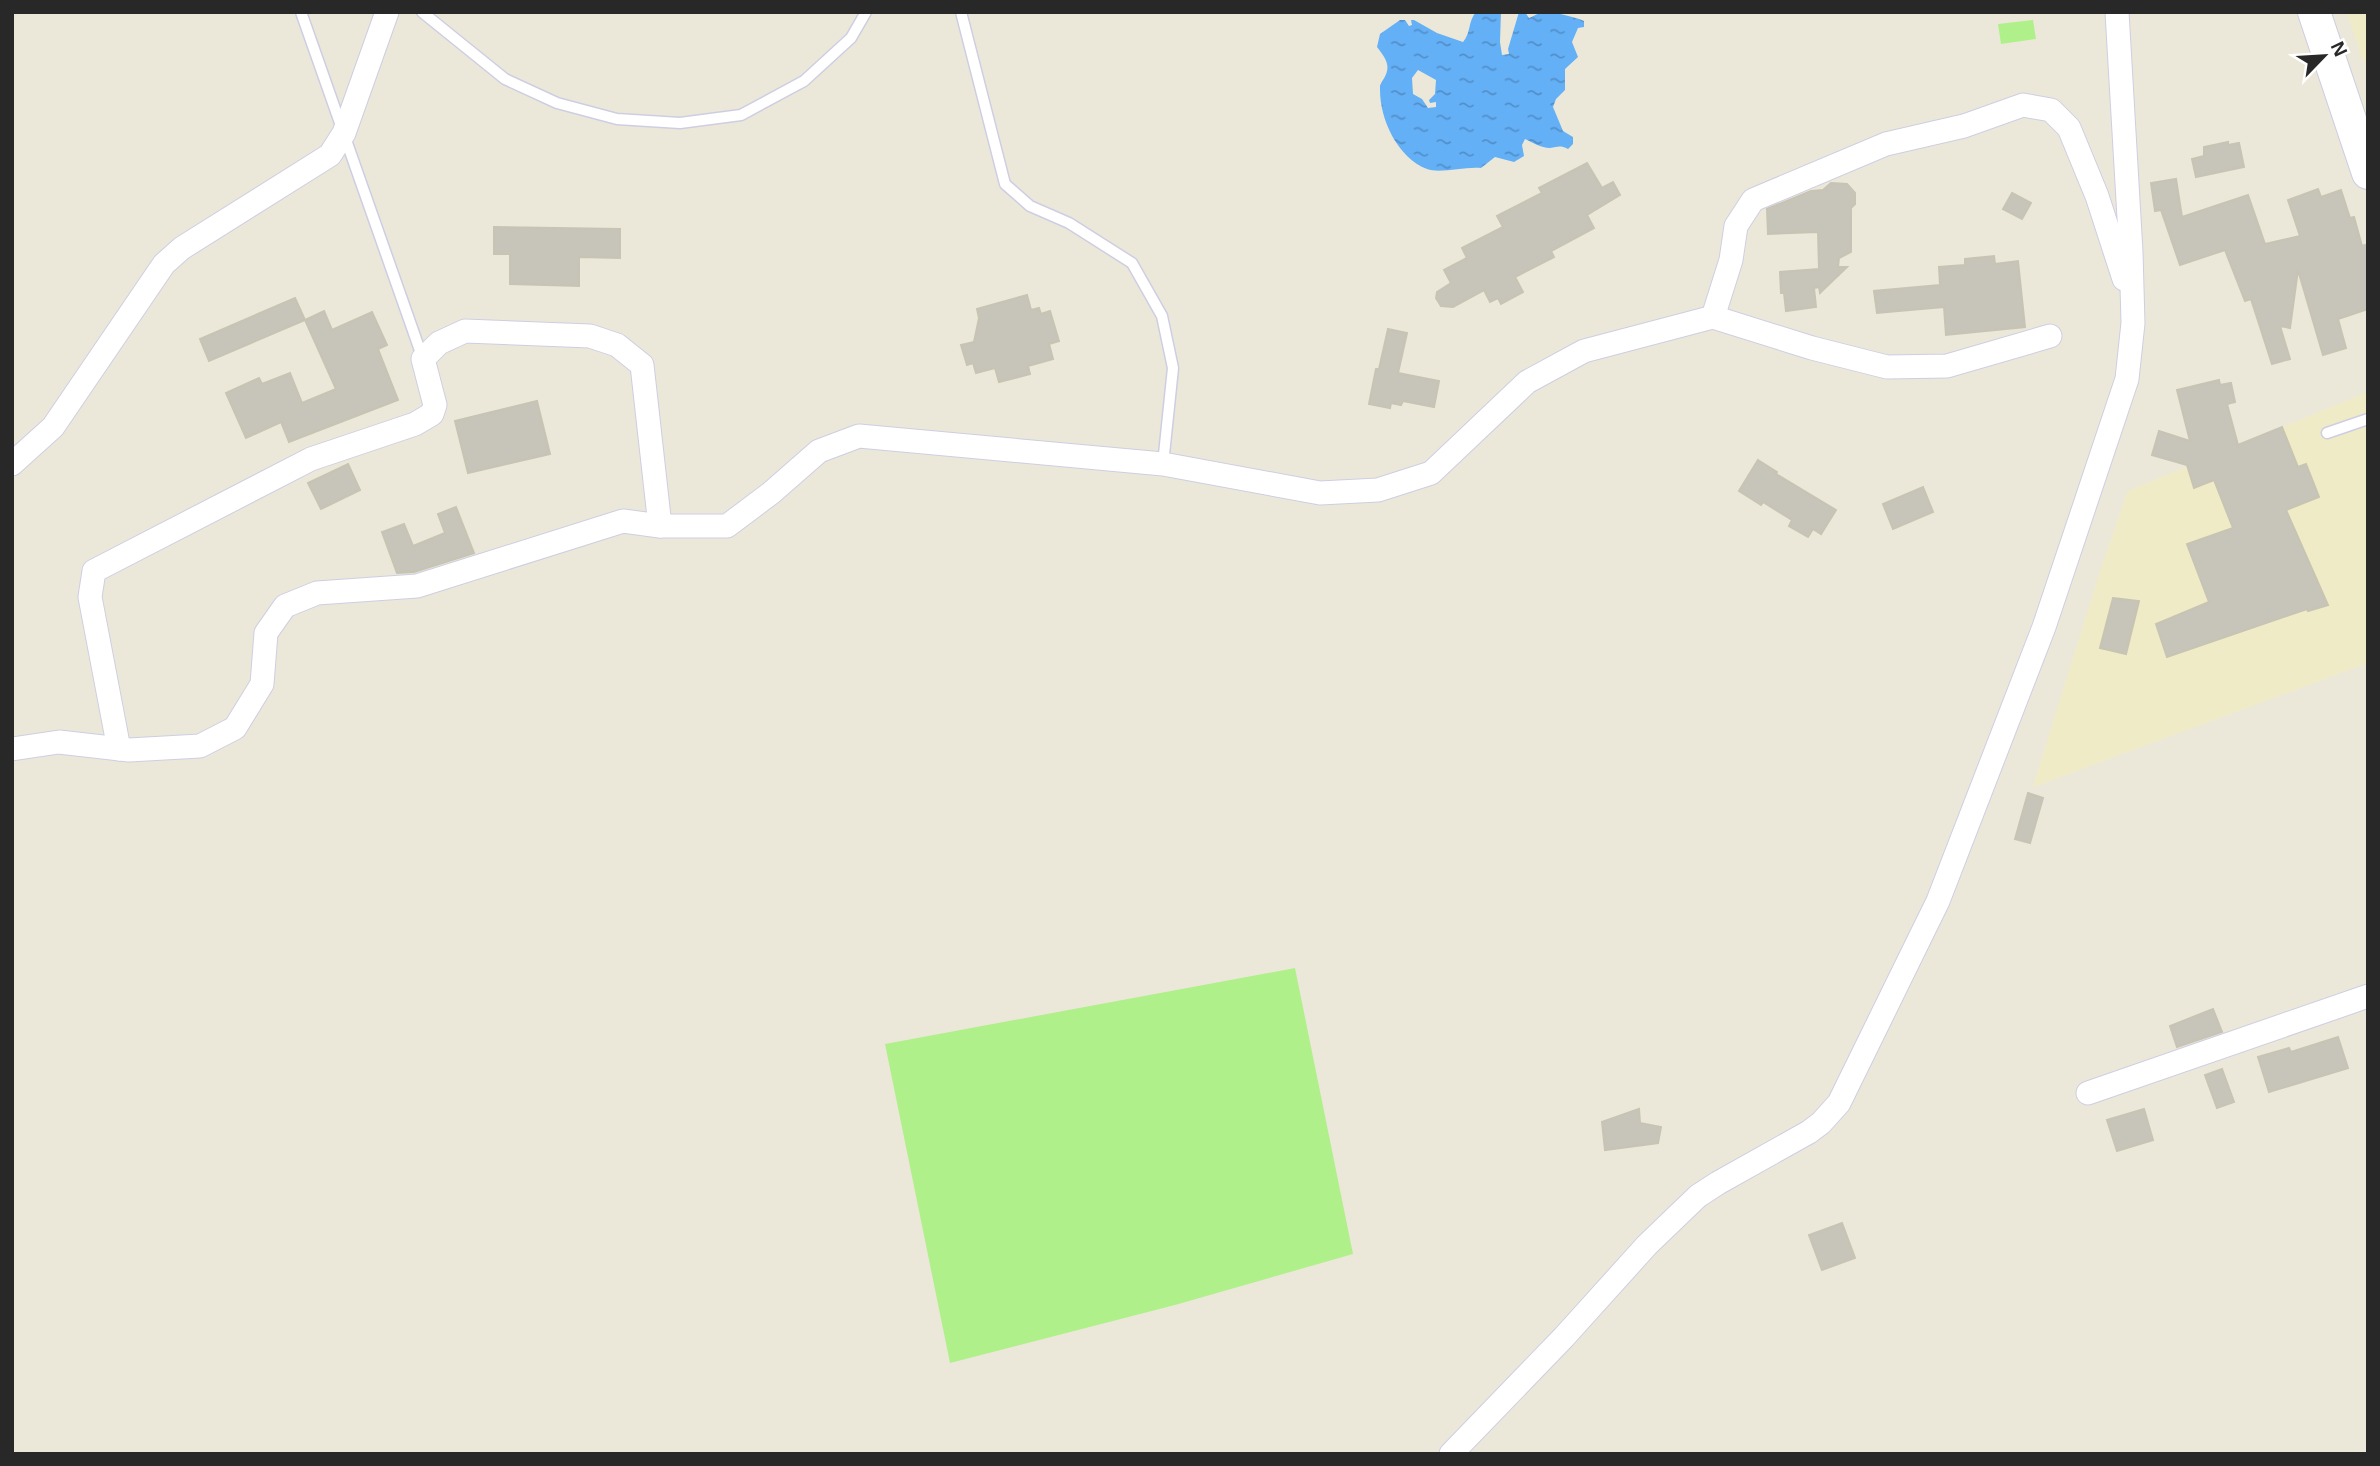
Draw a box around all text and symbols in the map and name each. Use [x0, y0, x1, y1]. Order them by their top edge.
north arrow [2289, 21, 2359, 91]
text: N [2327, 38, 2351, 60]

